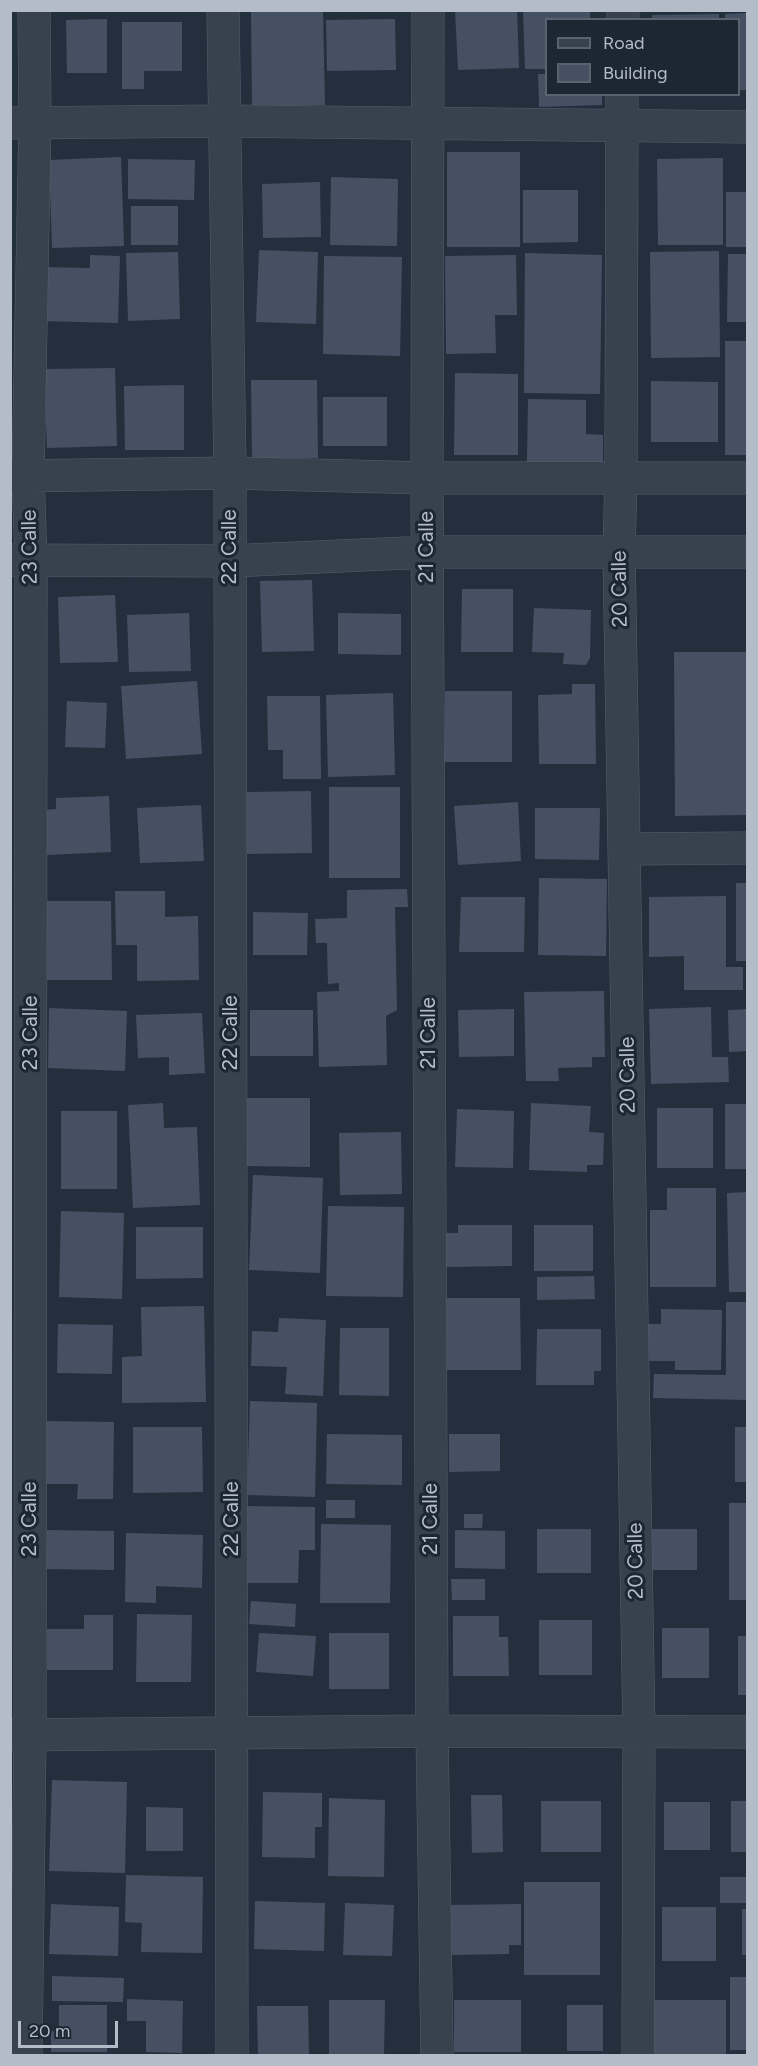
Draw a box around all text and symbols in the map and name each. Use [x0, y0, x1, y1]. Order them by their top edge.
legend [545, 18, 740, 96]
text: Road [603, 32, 644, 54]
text: Building [603, 62, 668, 84]
street label: 23 Calle [17, 509, 43, 585]
street label: 22 Calle [217, 509, 243, 585]
street label: 21 Calle [414, 511, 440, 583]
street label: 20 Calle [607, 550, 633, 628]
street label: 22 Calle [218, 995, 244, 1071]
street label: 23 Calle [18, 996, 44, 1070]
street label: 21 Calle [416, 997, 442, 1069]
street label: 20 Calle [615, 1036, 641, 1114]
street label: 22 Calle [219, 1481, 245, 1557]
street label: 23 Calle [17, 1482, 43, 1556]
street label: 21 Calle [418, 1483, 444, 1555]
street label: 20 Calle [623, 1522, 649, 1600]
scale bar [21, 2009, 122, 2047]
text: 20 m [29, 2020, 70, 2042]

